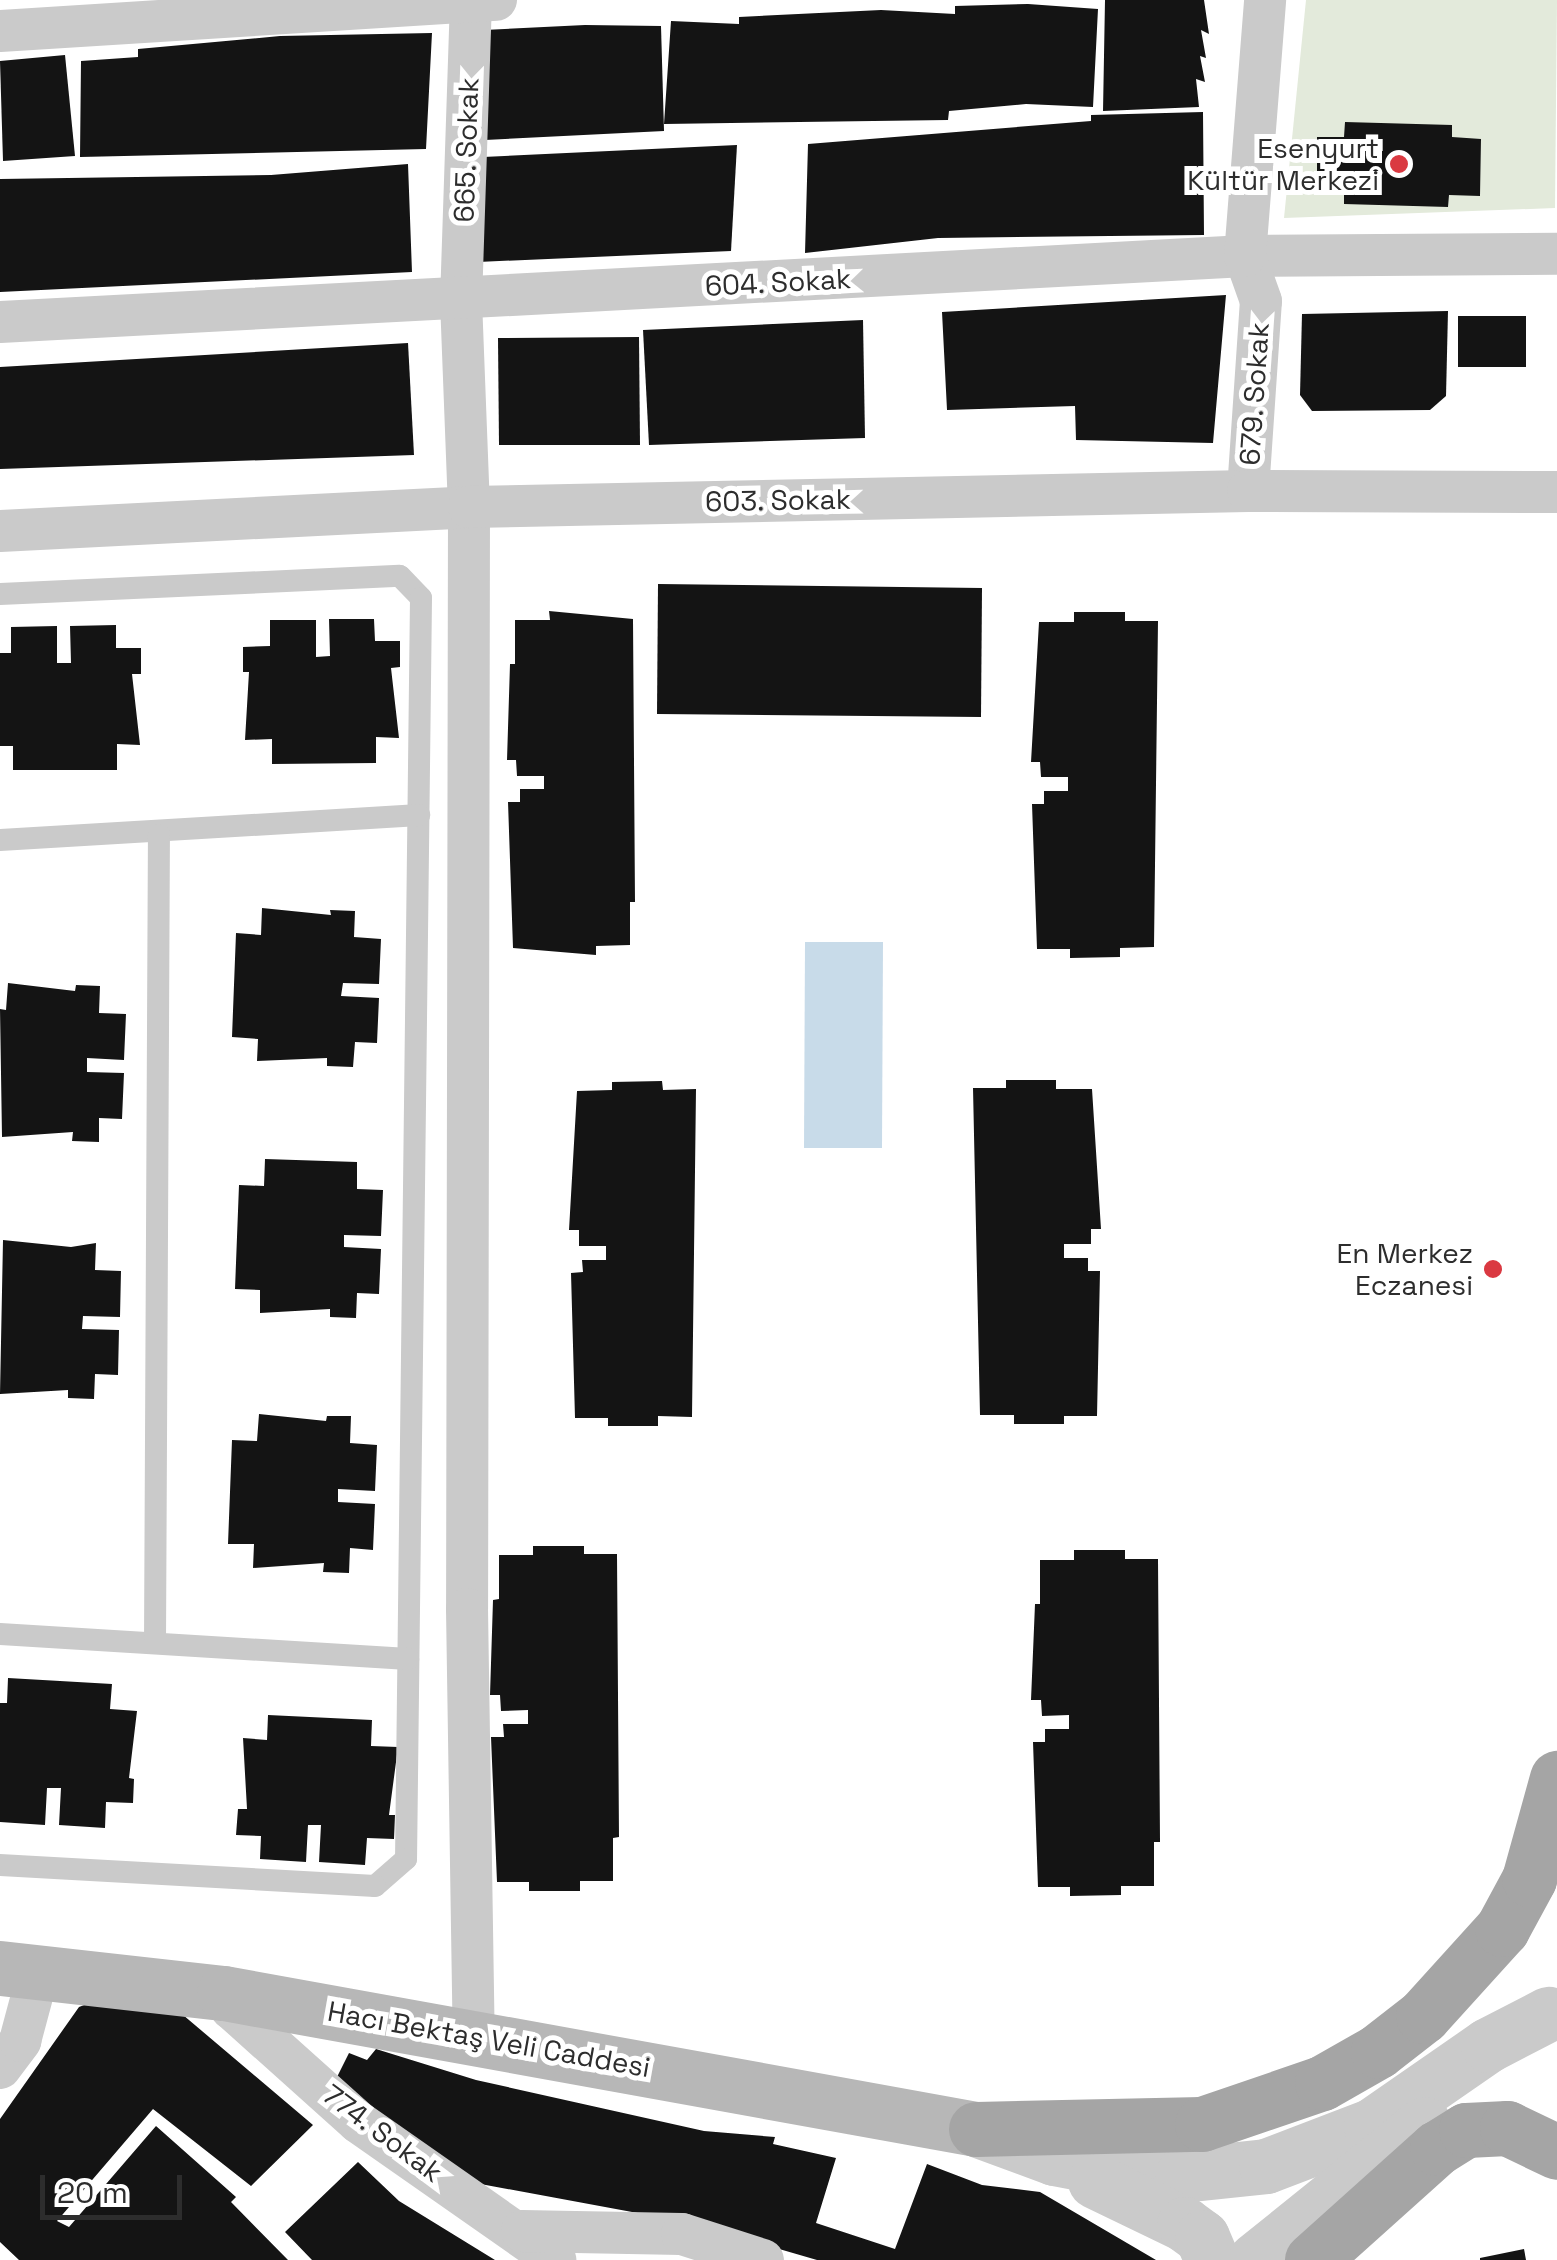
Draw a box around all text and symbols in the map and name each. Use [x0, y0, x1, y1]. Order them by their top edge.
street label: 665. Sokak [447, 77, 485, 223]
place label: Esenyurt Kültür Merkezi [1187, 131, 1379, 197]
marker: Esenyurt Kültür Merkezi [1388, 153, 1410, 175]
street label: 604. Sokak [704, 261, 852, 303]
street label: 679. Sokak [1232, 321, 1276, 467]
street label: 603. Sokak [704, 482, 852, 518]
place label: En Merkez Eczanesi [1337, 1236, 1473, 1302]
marker: En Merkez Eczanesi [1482, 1258, 1504, 1280]
street label: Hacı Bektaş Veli Caddesi [325, 1994, 653, 2084]
street label: 774. Sokak [316, 2077, 450, 2189]
scale bar [45, 2155, 188, 2217]
text: 20 m [57, 2173, 128, 2212]

